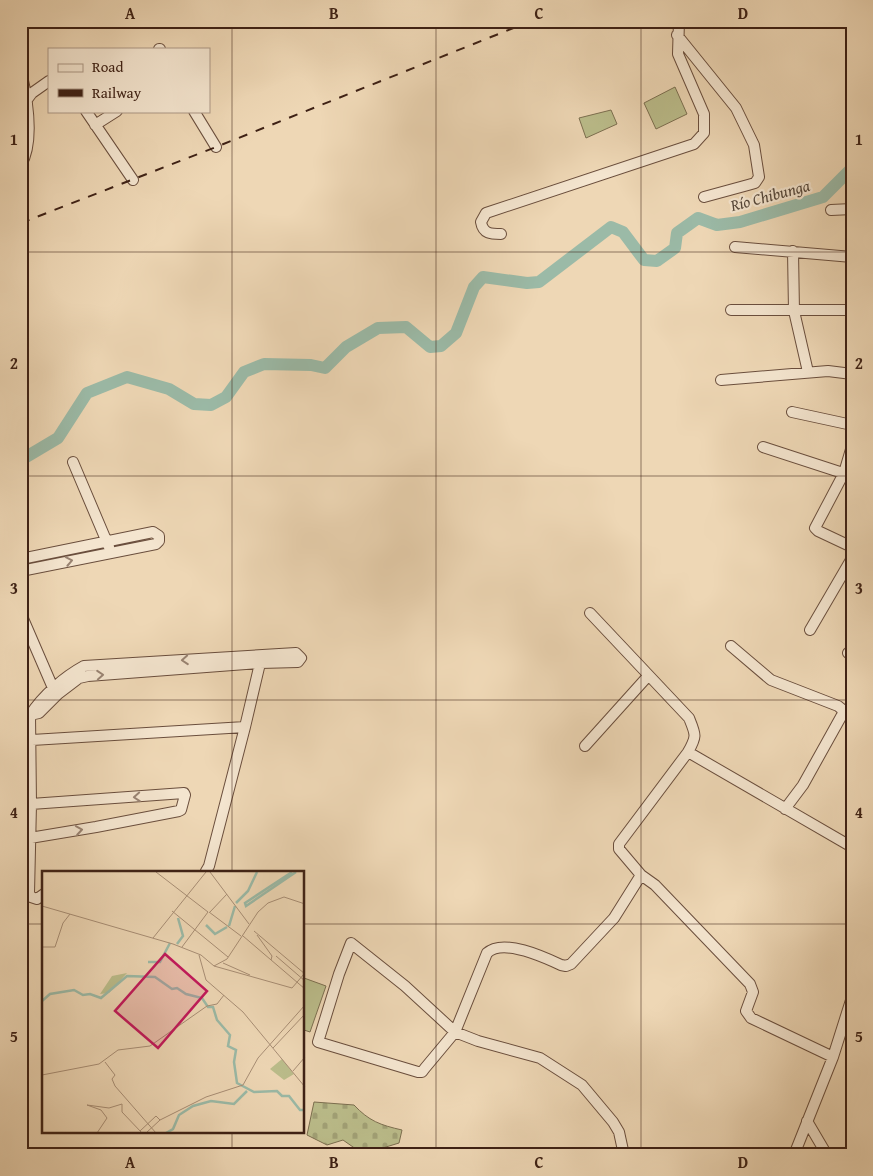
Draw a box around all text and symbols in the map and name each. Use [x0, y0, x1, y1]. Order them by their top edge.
text: A [125, 1, 136, 25]
text: B [329, 1, 339, 25]
text: C [534, 1, 544, 25]
text: D [738, 1, 748, 25]
legend [48, 48, 210, 112]
text: Road [92, 56, 123, 77]
text: Railway [92, 82, 142, 103]
text: 1 [10, 127, 18, 151]
text: 1 [855, 127, 863, 151]
water label: Río Chibunga [727, 173, 813, 217]
text: 2 [10, 351, 18, 375]
text: 2 [855, 351, 863, 375]
one-way arrow [65, 557, 73, 567]
text: 3 [10, 576, 18, 600]
text: 3 [855, 576, 863, 600]
one-way arrow [181, 654, 189, 665]
one-way arrow [96, 669, 104, 680]
one-way arrow [133, 791, 141, 802]
text: 4 [10, 800, 18, 824]
text: 4 [855, 800, 863, 824]
one-way arrow [74, 826, 83, 836]
inset map [42, 871, 305, 1134]
text: 5 [10, 1024, 18, 1048]
text: 5 [855, 1024, 863, 1048]
text: A [125, 1150, 136, 1174]
text: B [329, 1150, 339, 1174]
text: C [534, 1150, 544, 1174]
text: D [738, 1150, 748, 1174]

